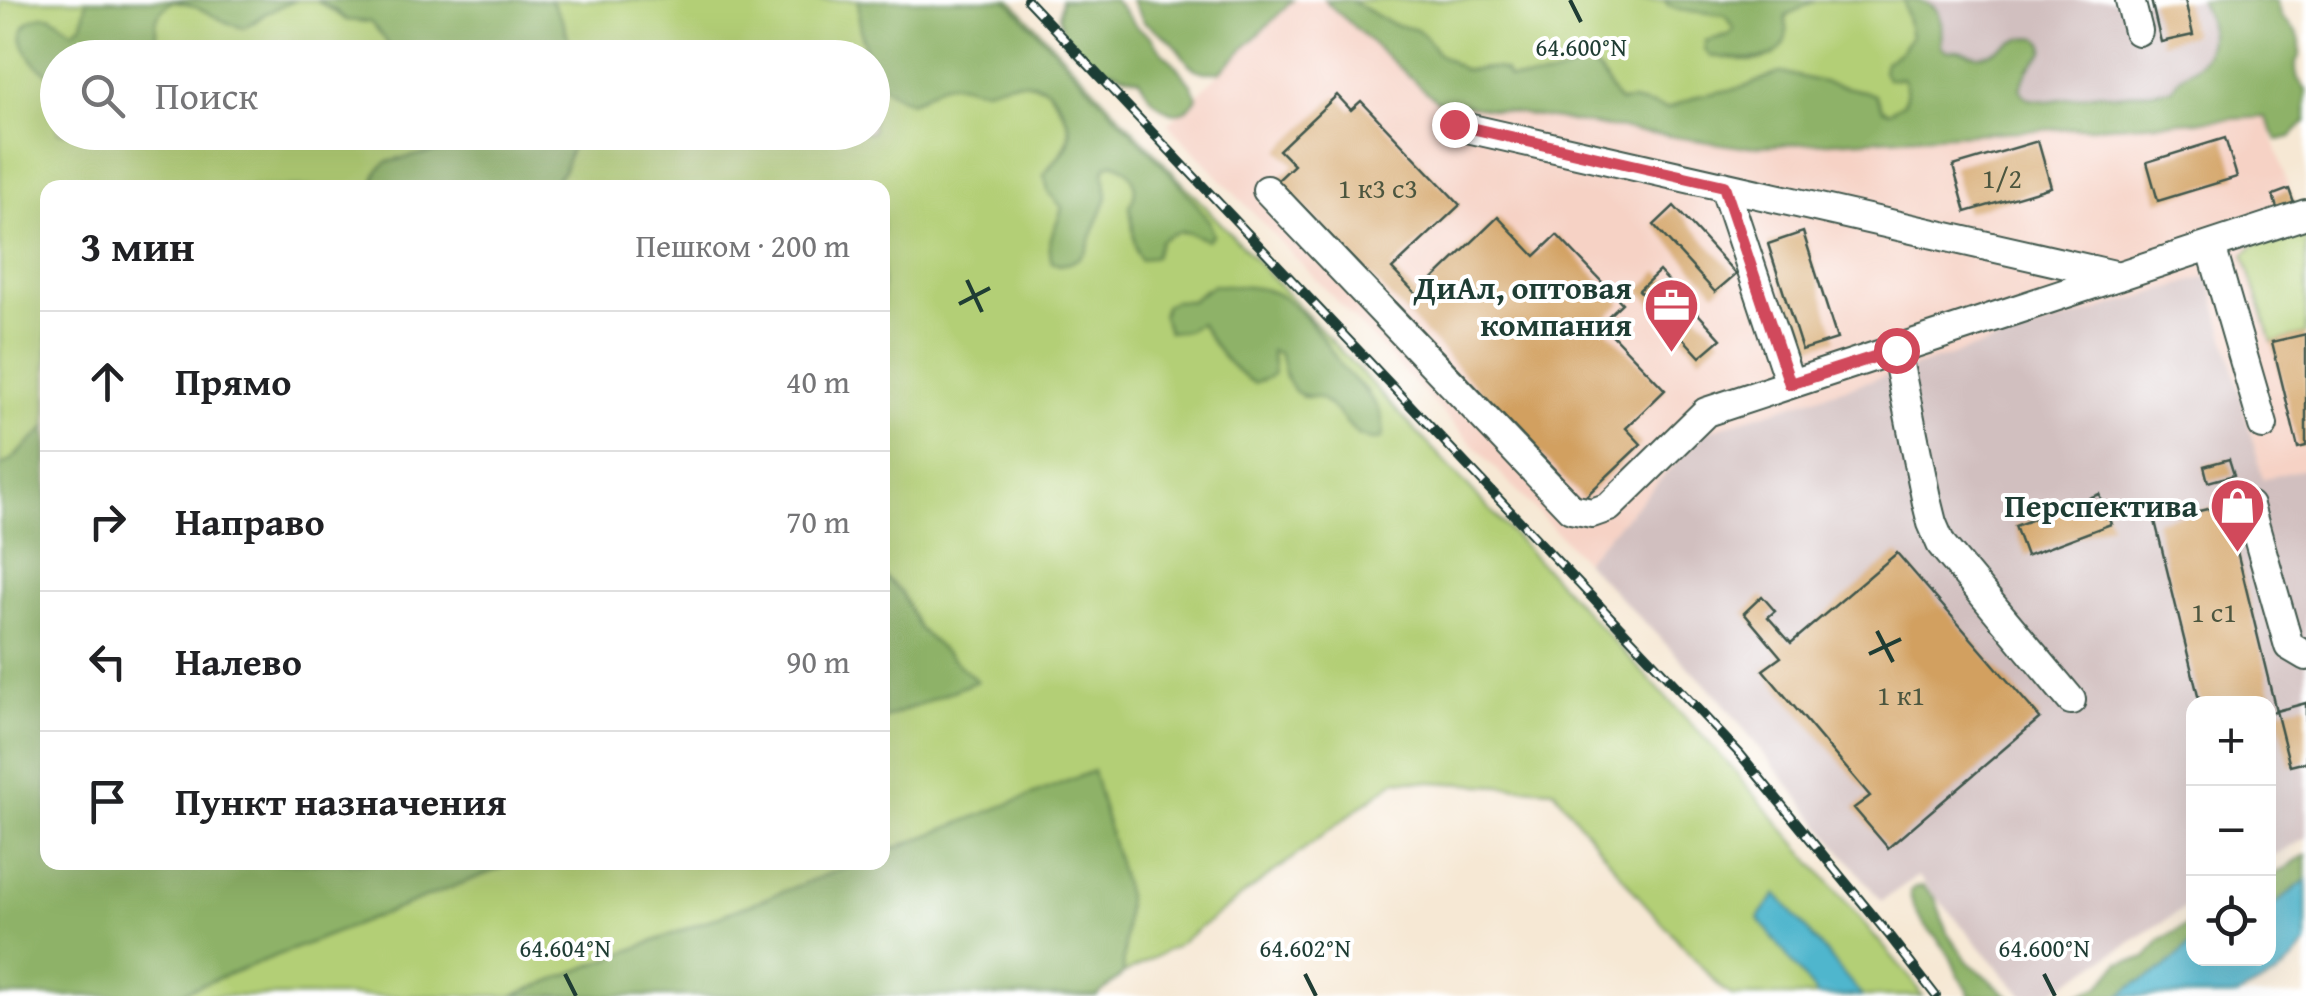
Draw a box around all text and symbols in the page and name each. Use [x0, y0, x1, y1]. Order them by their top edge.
text: 64.600°N [1535, 29, 1627, 65]
search box [40, 40, 890, 150]
text: Поиск [155, 67, 258, 123]
icon: search [75, 68, 130, 123]
route end [1432, 102, 1478, 148]
house number: 1/2 [1982, 157, 2022, 198]
house number: 1 к3 с3 [1338, 167, 1418, 208]
text: 3 мин [80, 215, 195, 276]
text: Пешком · 200 m [635, 222, 850, 269]
place label: ДиАл, оптовая компания [1413, 264, 1632, 348]
office icon: ДиАл, оптовая компания [1641, 275, 1701, 354]
route start [1874, 328, 1920, 374]
text: Прямо [175, 353, 291, 409]
icon: ahead [80, 354, 135, 409]
text: 40 m [786, 358, 850, 405]
shop icon: Перспектива [2207, 475, 2267, 554]
place label: Перспектива [2004, 482, 2199, 529]
text: Направо [175, 493, 325, 549]
icon: right [80, 494, 135, 549]
text: 70 m [786, 498, 850, 545]
house number: 1 с1 [2191, 591, 2237, 632]
text: Налево [175, 633, 302, 689]
icon: left [80, 634, 135, 689]
text: 90 m [786, 638, 850, 685]
house number: 1 к1 [1877, 674, 1925, 715]
map controls [2186, 696, 2276, 966]
button: + [2186, 696, 2276, 786]
text: Пункт назначения [175, 773, 507, 829]
icon: arrive [80, 774, 135, 829]
button: − [2186, 786, 2276, 876]
button: locate [2186, 876, 2276, 966]
text: 64.604°N [519, 930, 611, 966]
text: 64.602°N [1259, 930, 1351, 966]
text: 64.600°N [1998, 930, 2090, 966]

